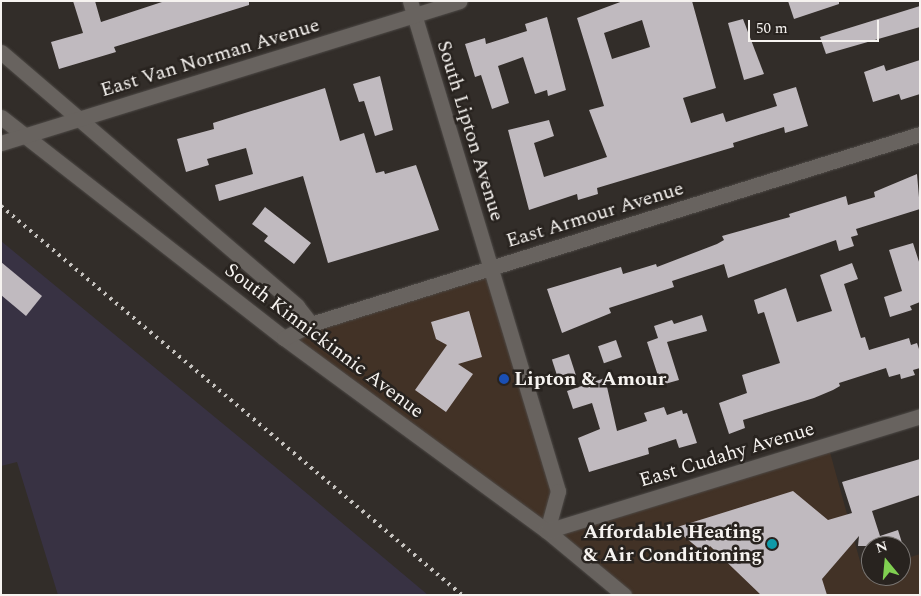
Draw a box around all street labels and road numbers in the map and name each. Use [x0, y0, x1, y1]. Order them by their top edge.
street label: East Van Norman Avenue [98, 13, 322, 103]
street label: South Lipton Avenue [431, 38, 509, 224]
street label: East Armour Avenue [503, 177, 687, 253]
street label: South Kinnickinnic Avenue [220, 258, 428, 424]
street label: East Cudahy Avenue [636, 417, 818, 493]

